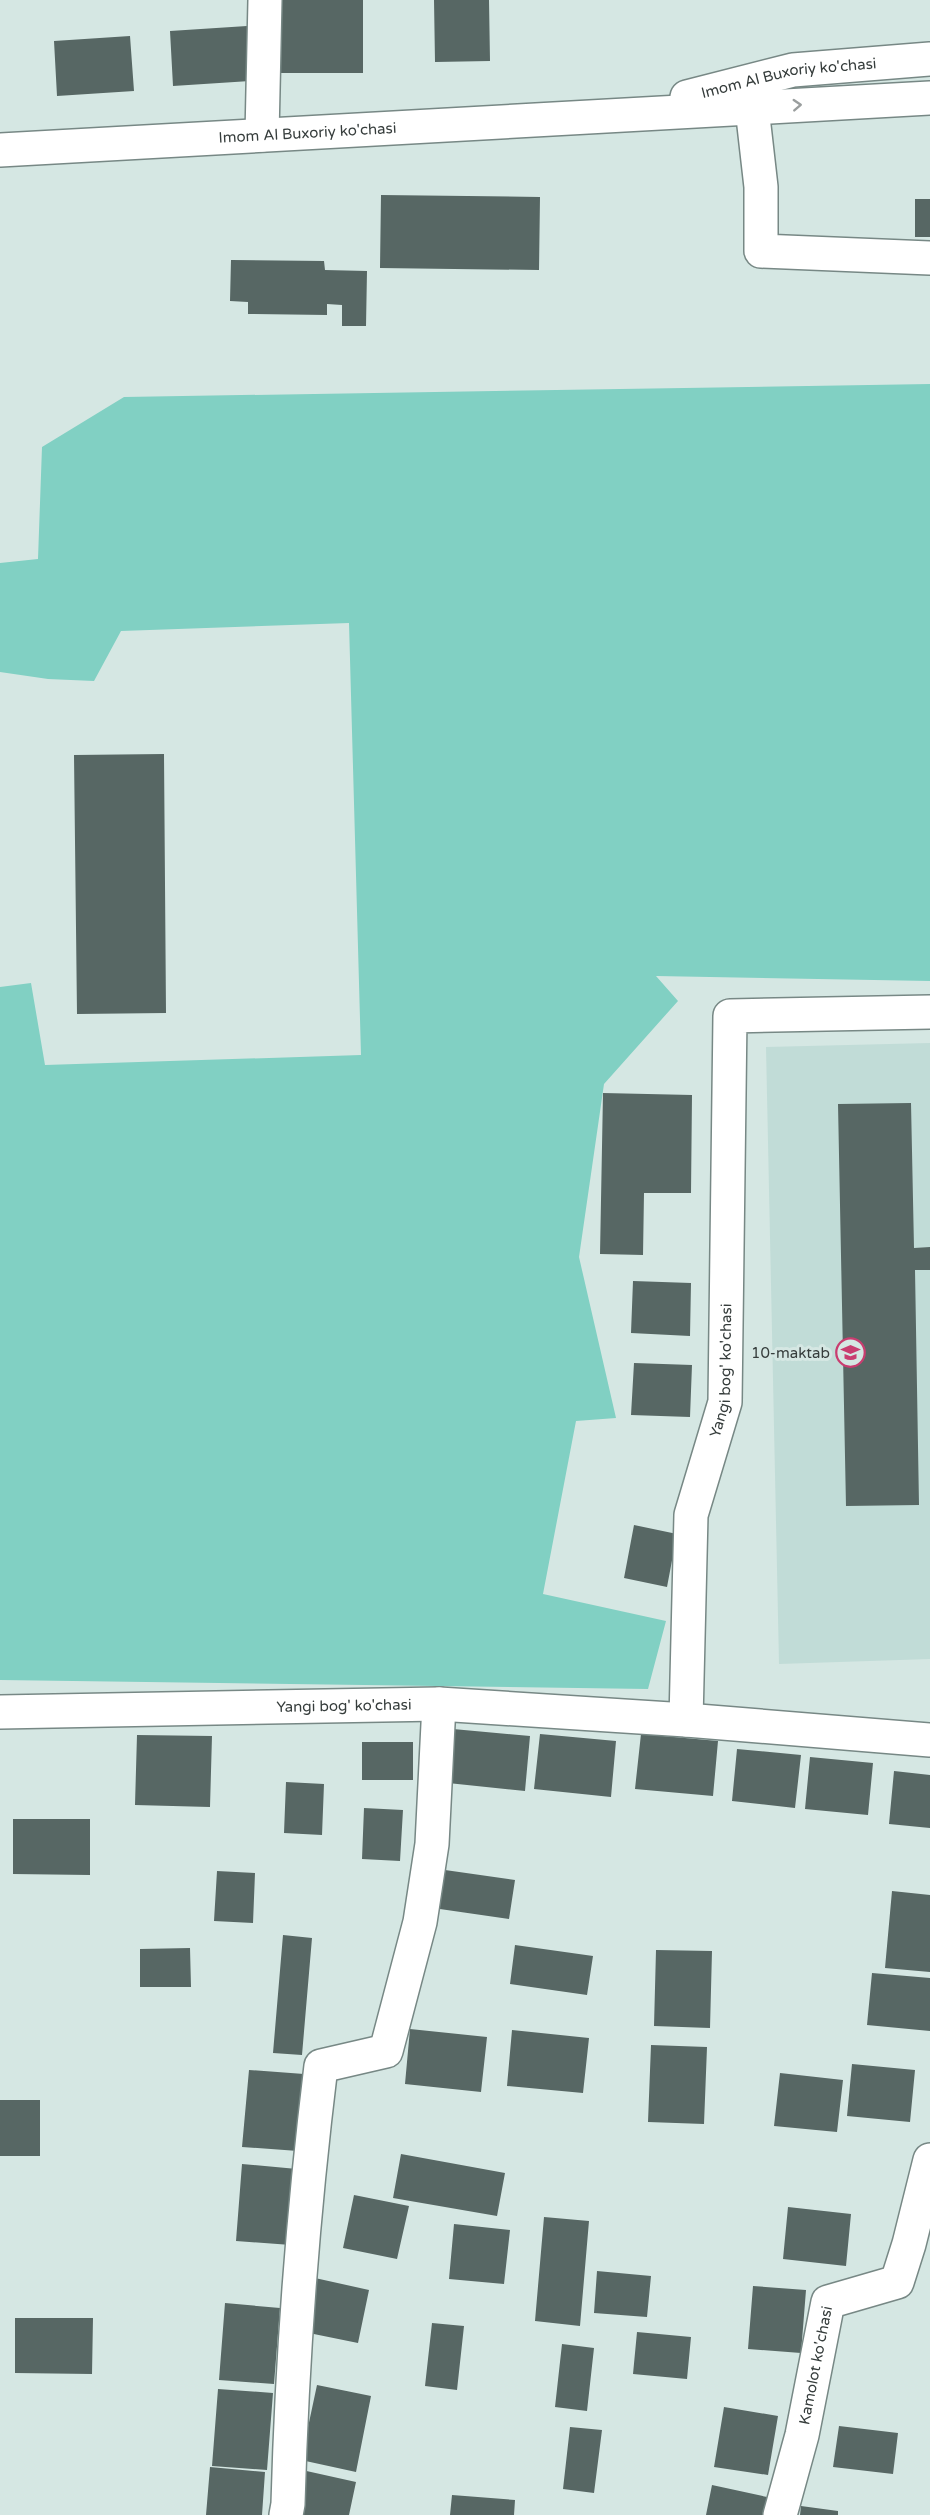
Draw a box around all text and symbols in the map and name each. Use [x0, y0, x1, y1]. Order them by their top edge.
street label: Imom Al Buxoriy ko'chasi [699, 54, 877, 102]
one-way arrow [792, 99, 801, 112]
street label: Imom Al Buxoriy ko'chasi [218, 119, 397, 147]
street label: Yangi bog' ko'chasi [706, 1303, 735, 1440]
school or university icon: 10-maktab [835, 1337, 867, 1369]
place label: 10-maktab [751, 1344, 830, 1362]
street label: Yangi bog' ko'chasi [276, 1696, 412, 1716]
street label: Kamolot ko'chasi [795, 2304, 836, 2426]

